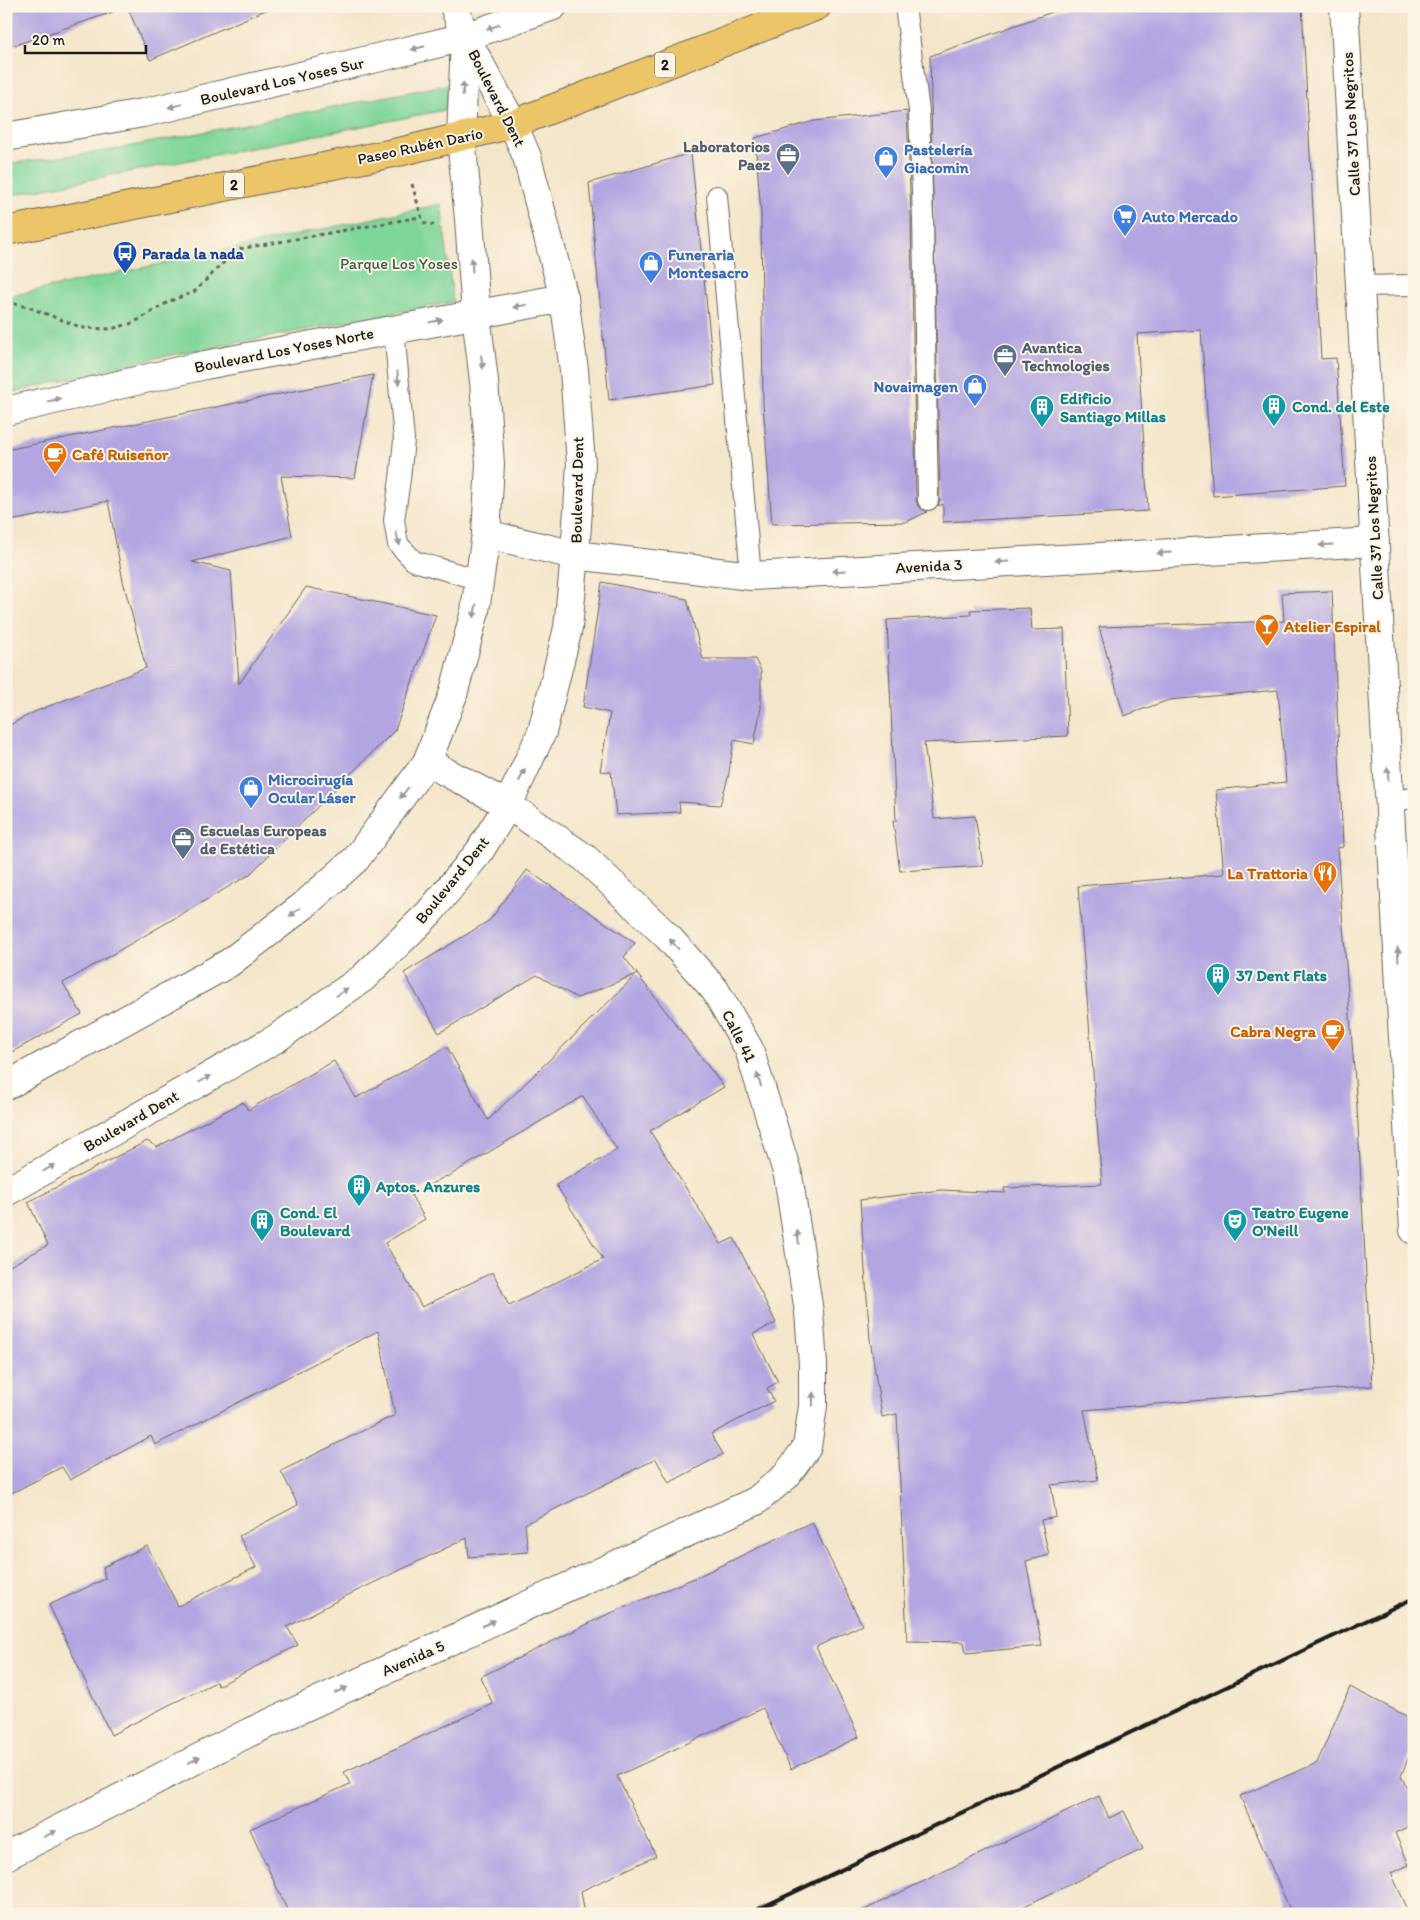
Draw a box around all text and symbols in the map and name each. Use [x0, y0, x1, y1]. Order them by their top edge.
scale bar [25, 22, 146, 54]
one-way arrow [485, 24, 500, 31]
text: 20 m [32, 31, 66, 49]
one-way arrow [410, 44, 425, 52]
street label: Boulevard Dent [464, 46, 530, 150]
street label: Calle 37 Los Negritos [1338, 51, 1364, 197]
road number: 2 [655, 52, 675, 78]
street label: Boulevard Los Yoses Sur [198, 53, 366, 109]
one-way arrow [459, 81, 467, 97]
one-way arrow [167, 102, 182, 110]
street label: Paseo Rubén Darío [356, 123, 484, 169]
place label: Laboratorios Paez [683, 137, 771, 174]
place label: Pastelería Giacomin [904, 140, 973, 177]
office icon: Laboratorios Paez [775, 142, 801, 176]
shop icon: Pastelería Giacomin [873, 145, 899, 179]
road number: 2 [224, 172, 244, 198]
supermarket icon: Auto Mercado [1112, 203, 1138, 237]
place label: Auto Mercado [1141, 207, 1238, 226]
bus stop icon: Parada la nada [112, 240, 138, 274]
place label: Parada la nada [142, 244, 245, 263]
place label: Funeraria Montesacro [668, 245, 749, 282]
shop icon: Funeraria Montesacro [638, 250, 664, 284]
park label: Parque Los Yoses [340, 254, 458, 273]
one-way arrow [468, 257, 476, 273]
one-way arrow [511, 303, 527, 311]
one-way arrow [428, 317, 444, 325]
street label: Boulevard Los Yoses Norte [193, 323, 376, 377]
place label: Avantica Technologies [1021, 338, 1110, 376]
office icon: Avantica Technologies [992, 343, 1018, 377]
one-way arrow [478, 354, 486, 370]
one-way arrow [394, 370, 402, 386]
shop icon: Novaimagen [962, 373, 988, 407]
place label: Novaimagen [874, 377, 959, 397]
place label: Edificio Santiago Millas [1060, 389, 1166, 427]
building icon: Cond. del Este [1261, 393, 1287, 427]
building icon: Edificio Santiago Millas [1029, 394, 1055, 428]
one-way arrow [46, 396, 61, 404]
place label: Cond. del Este [1292, 397, 1390, 416]
street label: Boulevard Dent [567, 436, 587, 544]
cafe icon: Café Ruiseñor [42, 441, 68, 475]
place label: Café Ruiseñor [72, 445, 169, 464]
street label: Calle 37 Los Negritos [1361, 455, 1387, 601]
one-way arrow [395, 532, 403, 547]
one-way arrow [1318, 541, 1334, 549]
one-way arrow [1156, 550, 1172, 558]
street label: Avenida 3 [895, 555, 963, 577]
one-way arrow [993, 559, 1009, 567]
one-way arrow [831, 567, 847, 575]
one-way arrow [470, 603, 478, 619]
bar icon: Atelier Espiral [1254, 613, 1280, 647]
place label: Atelier Espiral [1283, 617, 1381, 637]
one-way arrow [1384, 766, 1392, 782]
one-way arrow [518, 768, 526, 782]
place label: Microcirugía Ocular Láser [268, 770, 356, 807]
shop icon: Microcirugía Ocular Láser [238, 775, 264, 809]
one-way arrow [399, 786, 409, 800]
place label: Escuelas Europeas de Estética [200, 821, 327, 858]
office icon: Escuelas Europeas de Estética [170, 826, 196, 860]
street label: Boulevard Dent [411, 833, 493, 927]
restaurant icon: La Trattoria [1312, 860, 1338, 894]
place label: La Trattoria [1227, 864, 1308, 883]
one-way arrow [289, 907, 302, 918]
one-way arrow [668, 938, 680, 950]
one-way arrow [1394, 946, 1402, 962]
building icon: 37 Dent Flats [1205, 962, 1231, 996]
place label: 37 Dent Flats [1236, 966, 1327, 985]
one-way arrow [336, 987, 349, 997]
street label: Calle 41 [718, 1007, 760, 1066]
cafe icon: Cabra Negra [1320, 1018, 1346, 1052]
place label: Cabra Negra [1230, 1022, 1317, 1042]
one-way arrow [755, 1072, 762, 1087]
one-way arrow [198, 1074, 212, 1083]
street label: Boulevard Dent [80, 1086, 182, 1156]
one-way arrow [42, 1163, 55, 1172]
building icon: Aptos. Anzures [346, 1173, 372, 1207]
place label: Aptos. Anzures [375, 1177, 480, 1197]
place label: Cond. El Boulevard [280, 1203, 351, 1240]
place label: Teatro Eugene O'Neill [1251, 1203, 1349, 1240]
building icon: Cond. El Boulevard [249, 1208, 275, 1242]
theatre icon: Teatro Eugene O'Neill [1222, 1208, 1248, 1242]
one-way arrow [793, 1229, 801, 1245]
one-way arrow [809, 1390, 817, 1406]
one-way arrow [482, 1619, 496, 1627]
street label: Avenida 5 [379, 1636, 447, 1680]
one-way arrow [334, 1686, 348, 1694]
one-way arrow [187, 1756, 202, 1764]
one-way arrow [42, 1830, 57, 1838]

